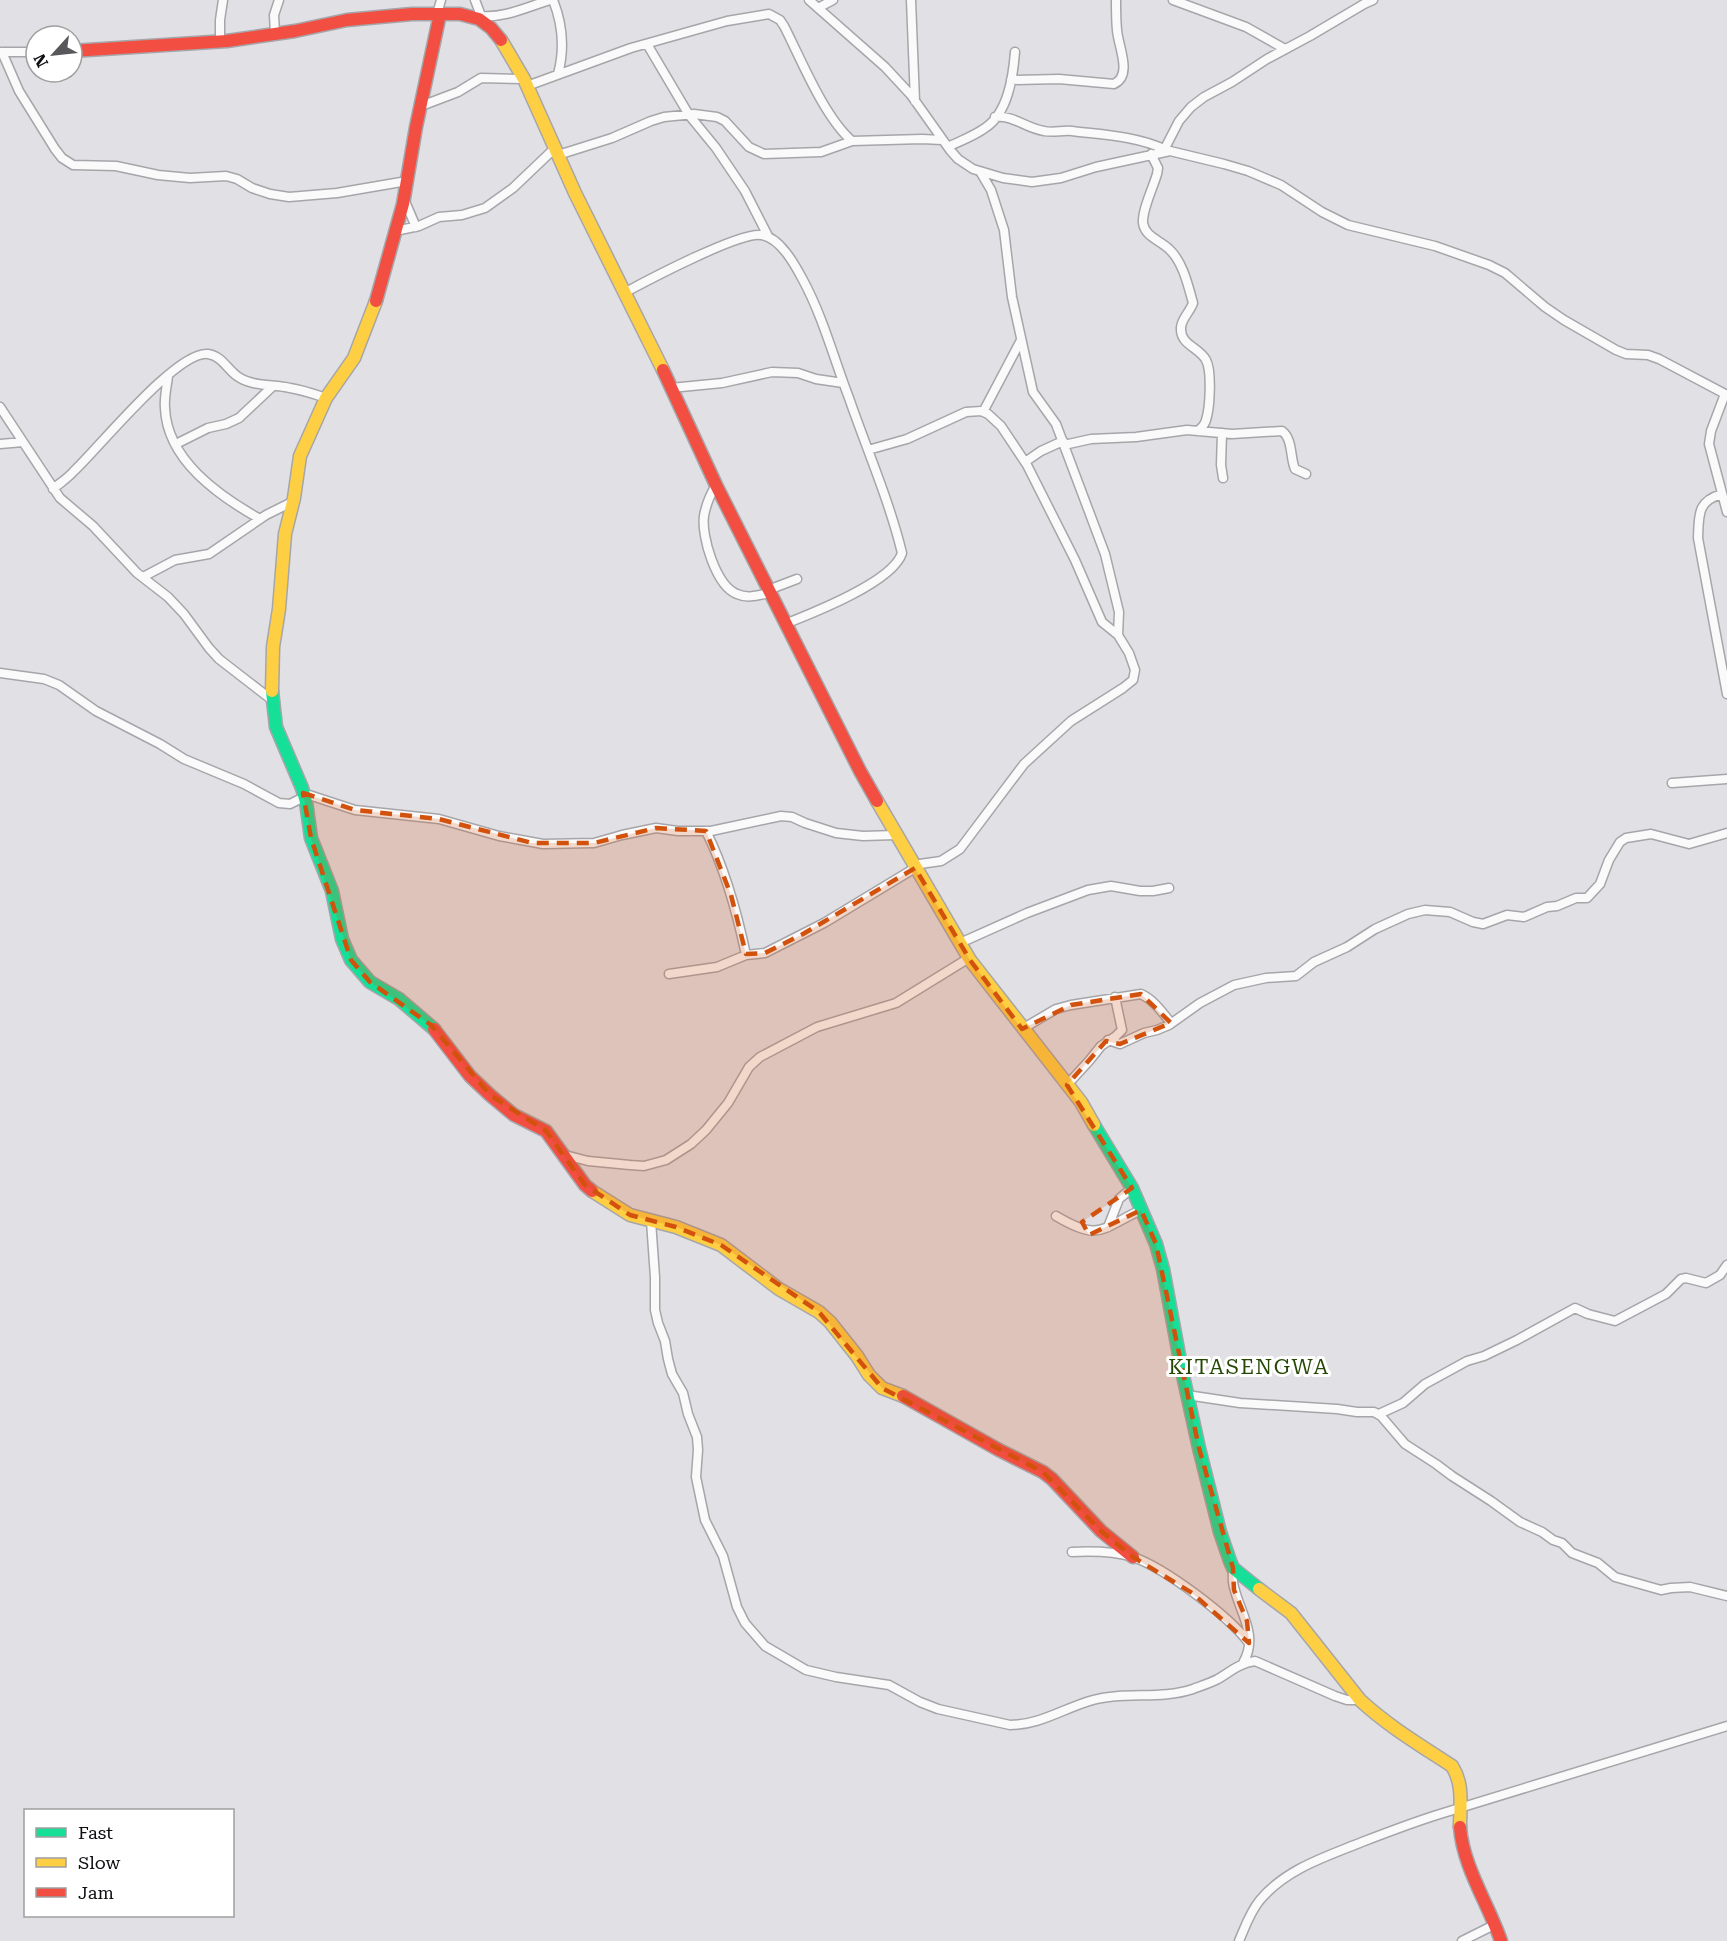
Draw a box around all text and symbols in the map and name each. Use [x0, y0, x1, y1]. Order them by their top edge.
north arrow [24, 24, 84, 84]
text: N [30, 51, 52, 70]
district label: KITASENGWA [1168, 1355, 1330, 1379]
legend [24, 1809, 234, 1917]
text: Fast [78, 1822, 113, 1843]
text: Slow [78, 1852, 120, 1873]
text: Jam [78, 1882, 114, 1903]

